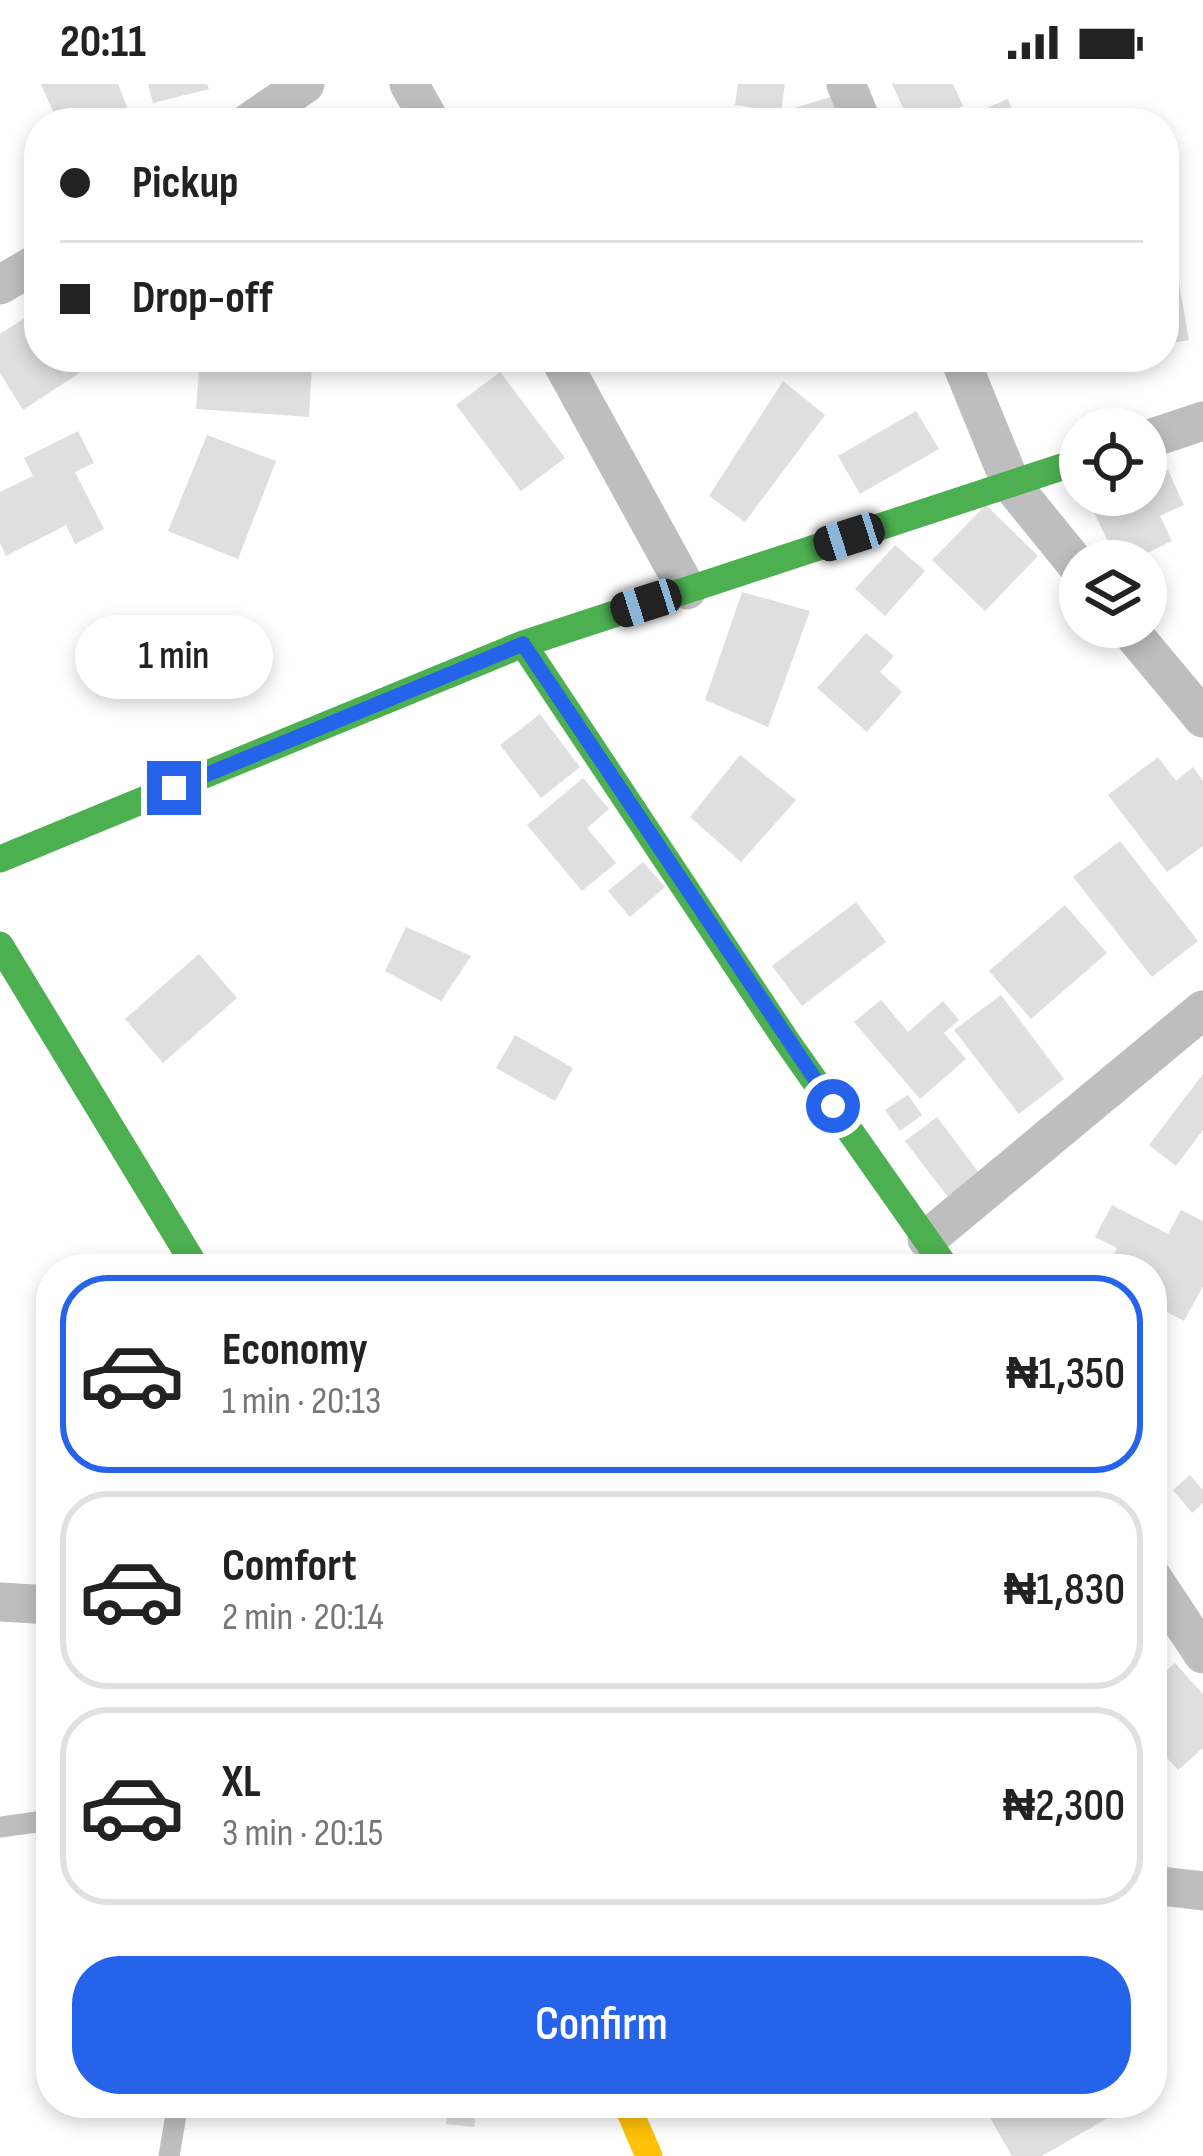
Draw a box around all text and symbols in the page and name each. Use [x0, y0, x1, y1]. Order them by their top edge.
text: 20:11 [60, 15, 146, 70]
text: Pickup [132, 156, 239, 211]
text: Drop-off [132, 271, 273, 326]
map controls [1059, 408, 1167, 648]
button: locate [1059, 408, 1167, 516]
car [809, 509, 889, 565]
button: layers [1059, 540, 1167, 648]
car [606, 575, 686, 631]
callout: 1 min [75, 614, 273, 698]
text: 1 min [139, 633, 209, 680]
route end [147, 761, 201, 815]
route start [806, 1079, 860, 1133]
icon: car [78, 1320, 186, 1428]
text: Economy [222, 1323, 368, 1378]
text: ₦1,350 [1006, 1347, 1125, 1402]
text: 1 min · 20:13 [222, 1378, 381, 1425]
icon: car [78, 1536, 186, 1644]
text: Comfort [222, 1539, 357, 1594]
text: ₦1,830 [1004, 1563, 1125, 1618]
text: 2 min · 20:14 [222, 1594, 384, 1641]
icon: car [78, 1752, 186, 1860]
text: XL [222, 1755, 261, 1810]
text: ₦2,300 [1003, 1779, 1125, 1834]
text: 3 min · 20:15 [222, 1810, 383, 1857]
button: Confirm [72, 1956, 1131, 2094]

